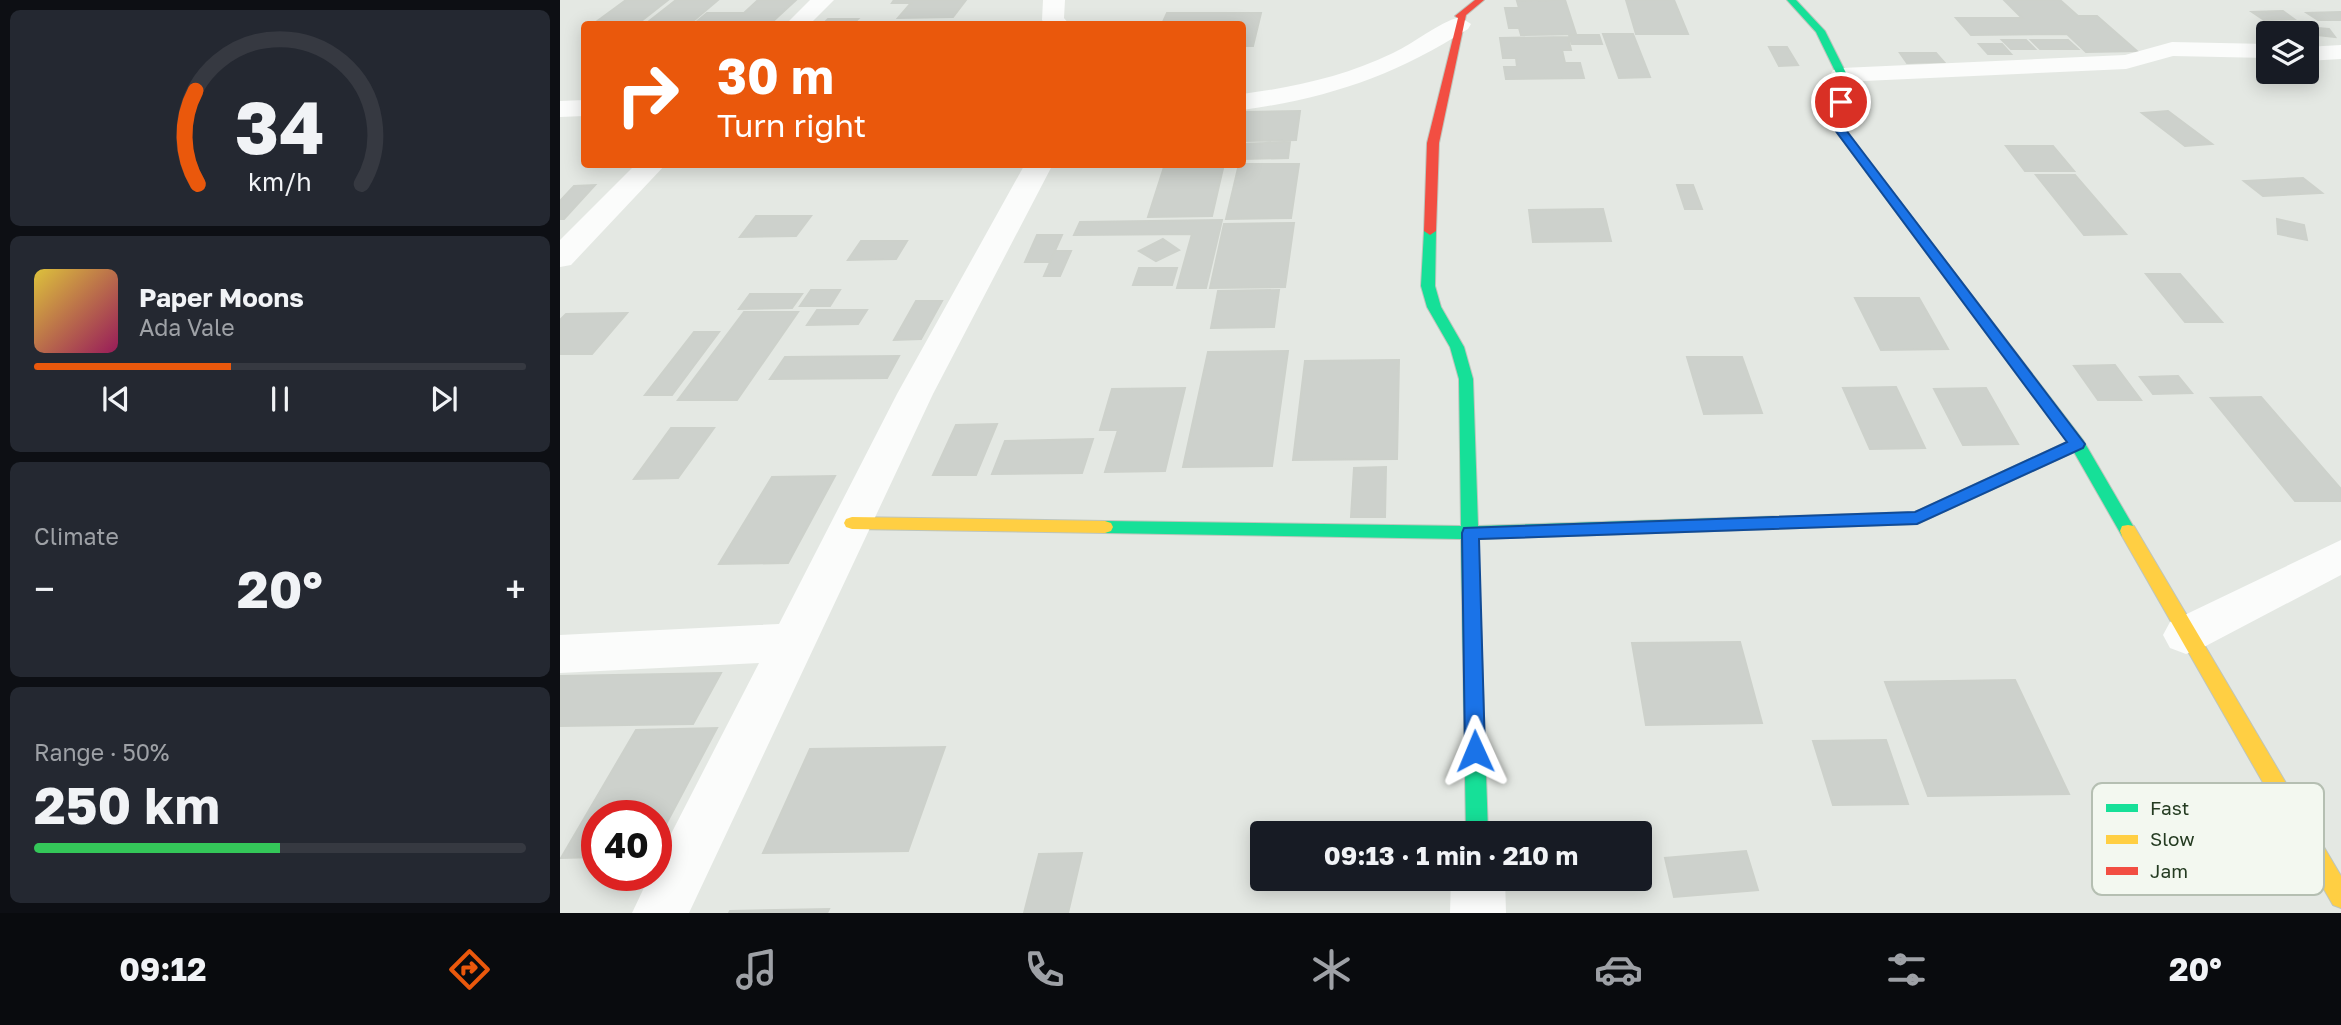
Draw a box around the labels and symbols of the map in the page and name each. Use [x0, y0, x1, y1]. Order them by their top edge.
pin [1811, 72, 1871, 132]
position arrow [1438, 714, 1512, 788]
legend [2092, 783, 2324, 895]
text: Fast [2150, 796, 2189, 819]
speed limit sign: 40 [581, 800, 672, 891]
text: Slow [2150, 827, 2195, 850]
text: Jam [2150, 859, 2188, 882]

